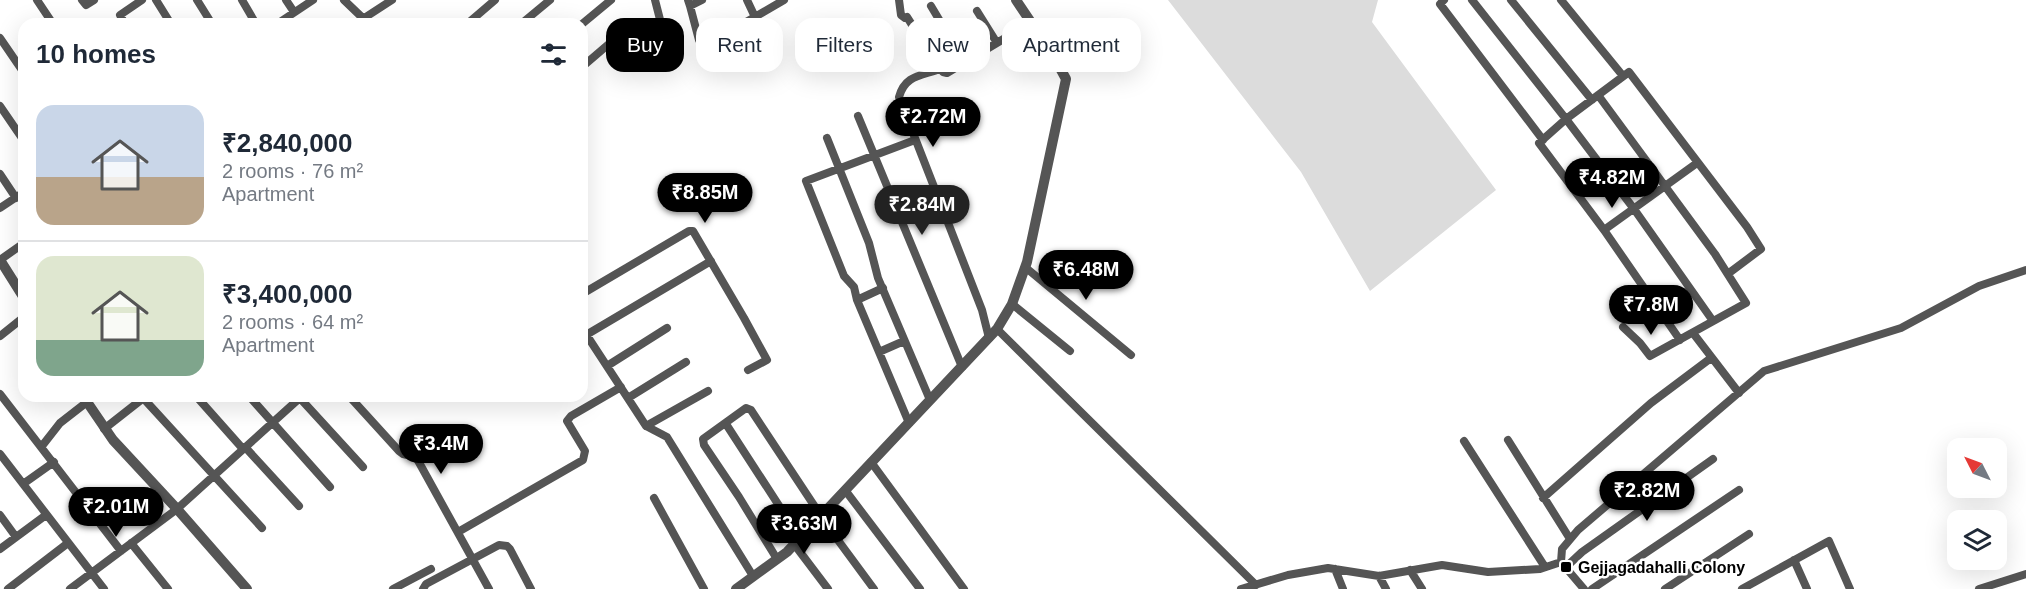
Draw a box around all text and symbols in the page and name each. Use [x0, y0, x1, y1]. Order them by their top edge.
chip: Buy [606, 18, 684, 72]
chip: Rent [696, 18, 783, 72]
chip: Filters [795, 18, 894, 72]
chip: New [906, 18, 990, 72]
chip: Apartment [1002, 18, 1141, 72]
icon: filters [537, 38, 570, 71]
text: 10 homes [36, 39, 156, 69]
pin: ₹2.72M [884, 97, 982, 148]
text: ₹2.72M [899, 105, 967, 127]
text: ₹2,840,000 [222, 128, 353, 158]
icon: home [84, 129, 156, 201]
pin: ₹4.82M [1563, 158, 1661, 209]
text: 2 rooms · 76 m² [222, 160, 363, 182]
text: ₹4.82M [1578, 166, 1646, 188]
pin: ₹8.85M [656, 173, 754, 224]
text: ₹8.85M [671, 181, 739, 203]
text: Apartment [222, 183, 314, 205]
pin: ₹2.84M [873, 185, 971, 236]
text: ₹2.84M [888, 193, 956, 215]
pin: ₹6.48M [1037, 250, 1135, 301]
text: ₹6.48M [1052, 258, 1120, 280]
text: ₹3,400,000 [222, 279, 353, 309]
icon: home [84, 280, 156, 352]
pin: ₹7.8M [1609, 285, 1693, 336]
text: ₹7.8M [1623, 293, 1679, 315]
text: 2 rooms · 64 m² [222, 311, 363, 333]
text: Apartment [222, 334, 314, 356]
pin: ₹3.4M [399, 424, 483, 475]
text: ₹3.4M [413, 432, 469, 454]
north arrow [1947, 438, 2007, 498]
map controls [1947, 438, 2007, 570]
pin: ₹2.82M [1598, 471, 1696, 522]
text: ₹2.82M [1613, 479, 1681, 501]
pin: ₹2.01M [67, 487, 165, 538]
text: ₹2.01M [82, 495, 150, 517]
pin: ₹3.63M [755, 504, 853, 555]
button: layers [1947, 510, 2007, 570]
text: ₹3.63M [770, 512, 838, 534]
place label: Gejjagadahalli Colony [1578, 559, 1745, 576]
marker: Gejjagadahalli Colony [1559, 560, 1573, 574]

